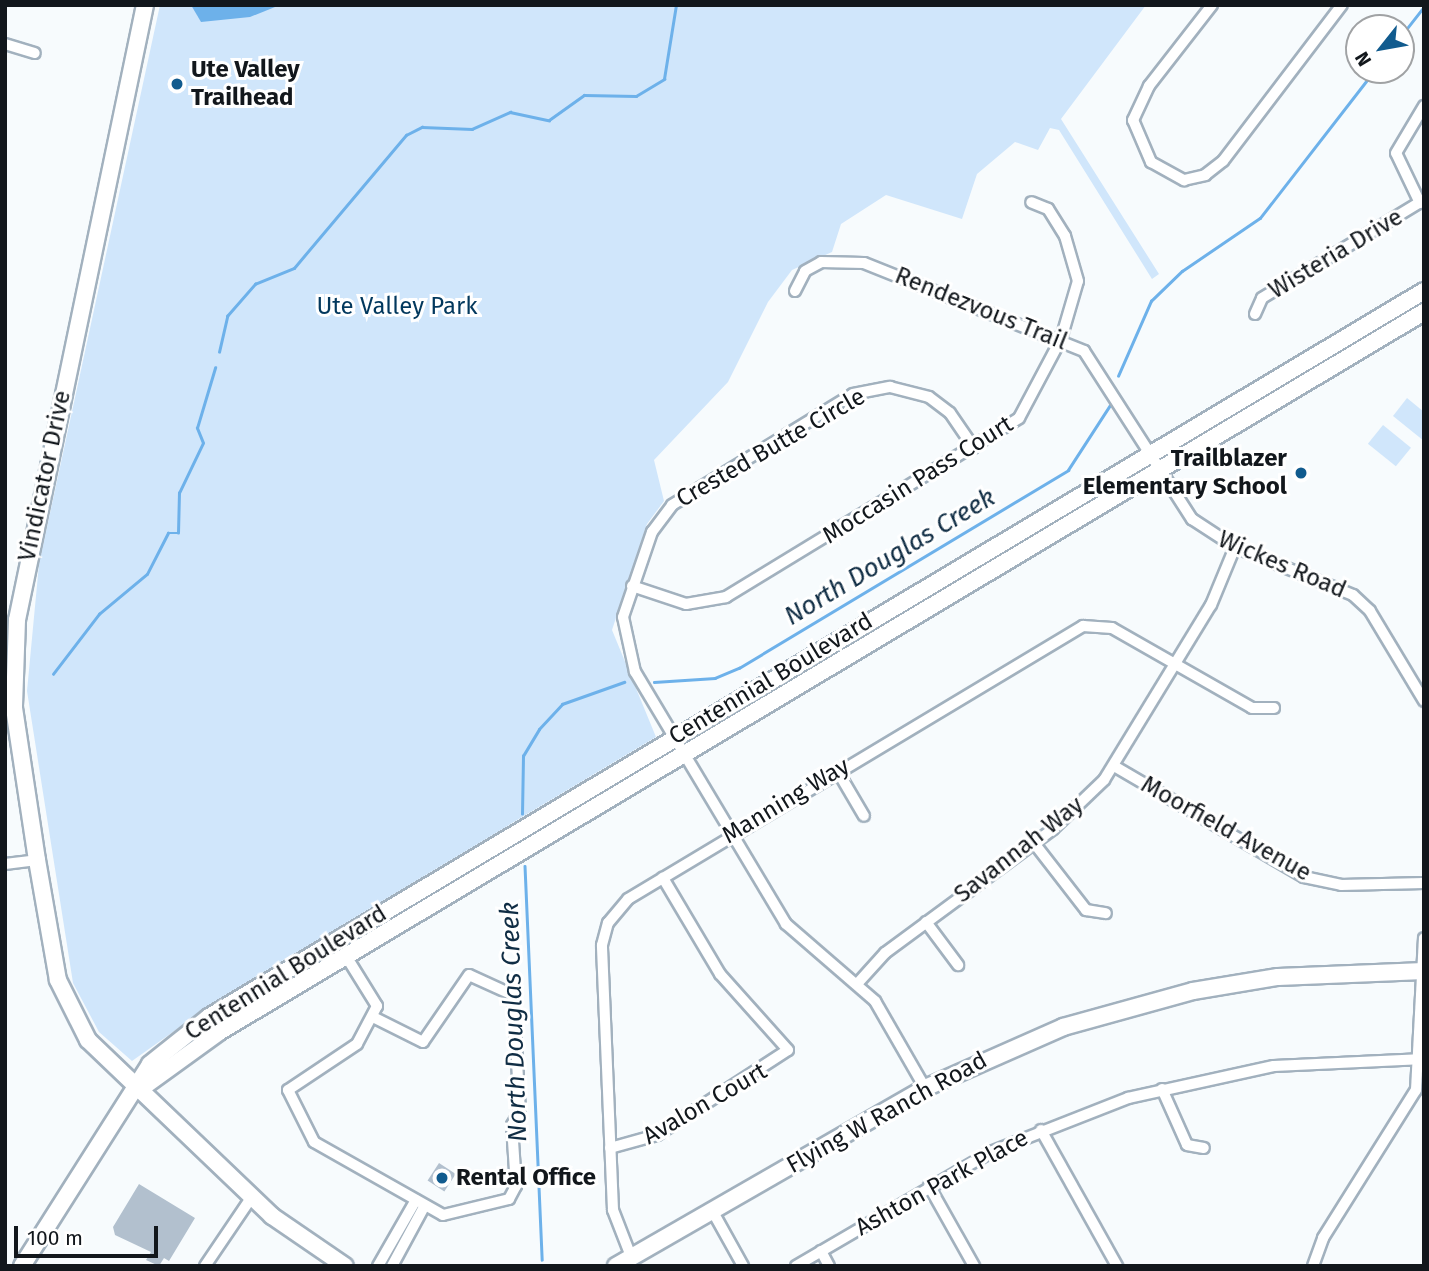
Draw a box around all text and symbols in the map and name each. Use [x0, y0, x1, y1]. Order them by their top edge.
north arrow [1345, 14, 1415, 84]
text: N [1350, 48, 1376, 70]
place label: Ute Valley Trailhead [191, 56, 300, 112]
marker: Ute Valley Trailhead [169, 76, 185, 92]
street label: Wisteria Drive [1264, 203, 1408, 305]
street label: Rendezvous Trail [891, 261, 1071, 357]
park label: Ute Valley Park [316, 293, 478, 321]
street label: Crested Butte Circle [671, 382, 871, 514]
street label: Vindicator Drive [13, 388, 77, 564]
street label: Moccasin Pass Court [818, 410, 1018, 550]
place label: Trailblazer Elementary School [1083, 445, 1287, 501]
marker: Trailblazer Elementary School [1293, 465, 1309, 481]
water label: North Douglas Creek [779, 482, 1001, 632]
street label: Wickes Road [1214, 525, 1350, 605]
street label: Centennial Boulevard [664, 607, 878, 751]
street label: Manning Way [717, 752, 855, 850]
street label: Moorfield Avenue [1136, 770, 1316, 888]
street label: Savannah Way [949, 791, 1089, 909]
street label: Centennial Boulevard [180, 899, 392, 1047]
water label: North Douglas Creek [494, 901, 534, 1143]
street label: Flying W Ranch Road [782, 1046, 992, 1180]
street label: Avalon Court [638, 1057, 772, 1151]
street label: Ashton Park Place [851, 1124, 1033, 1242]
place label: Rental Office [456, 1164, 596, 1192]
marker: Rental Office [434, 1170, 450, 1186]
scale bar [18, 1212, 161, 1256]
text: 100 m [27, 1225, 83, 1251]

